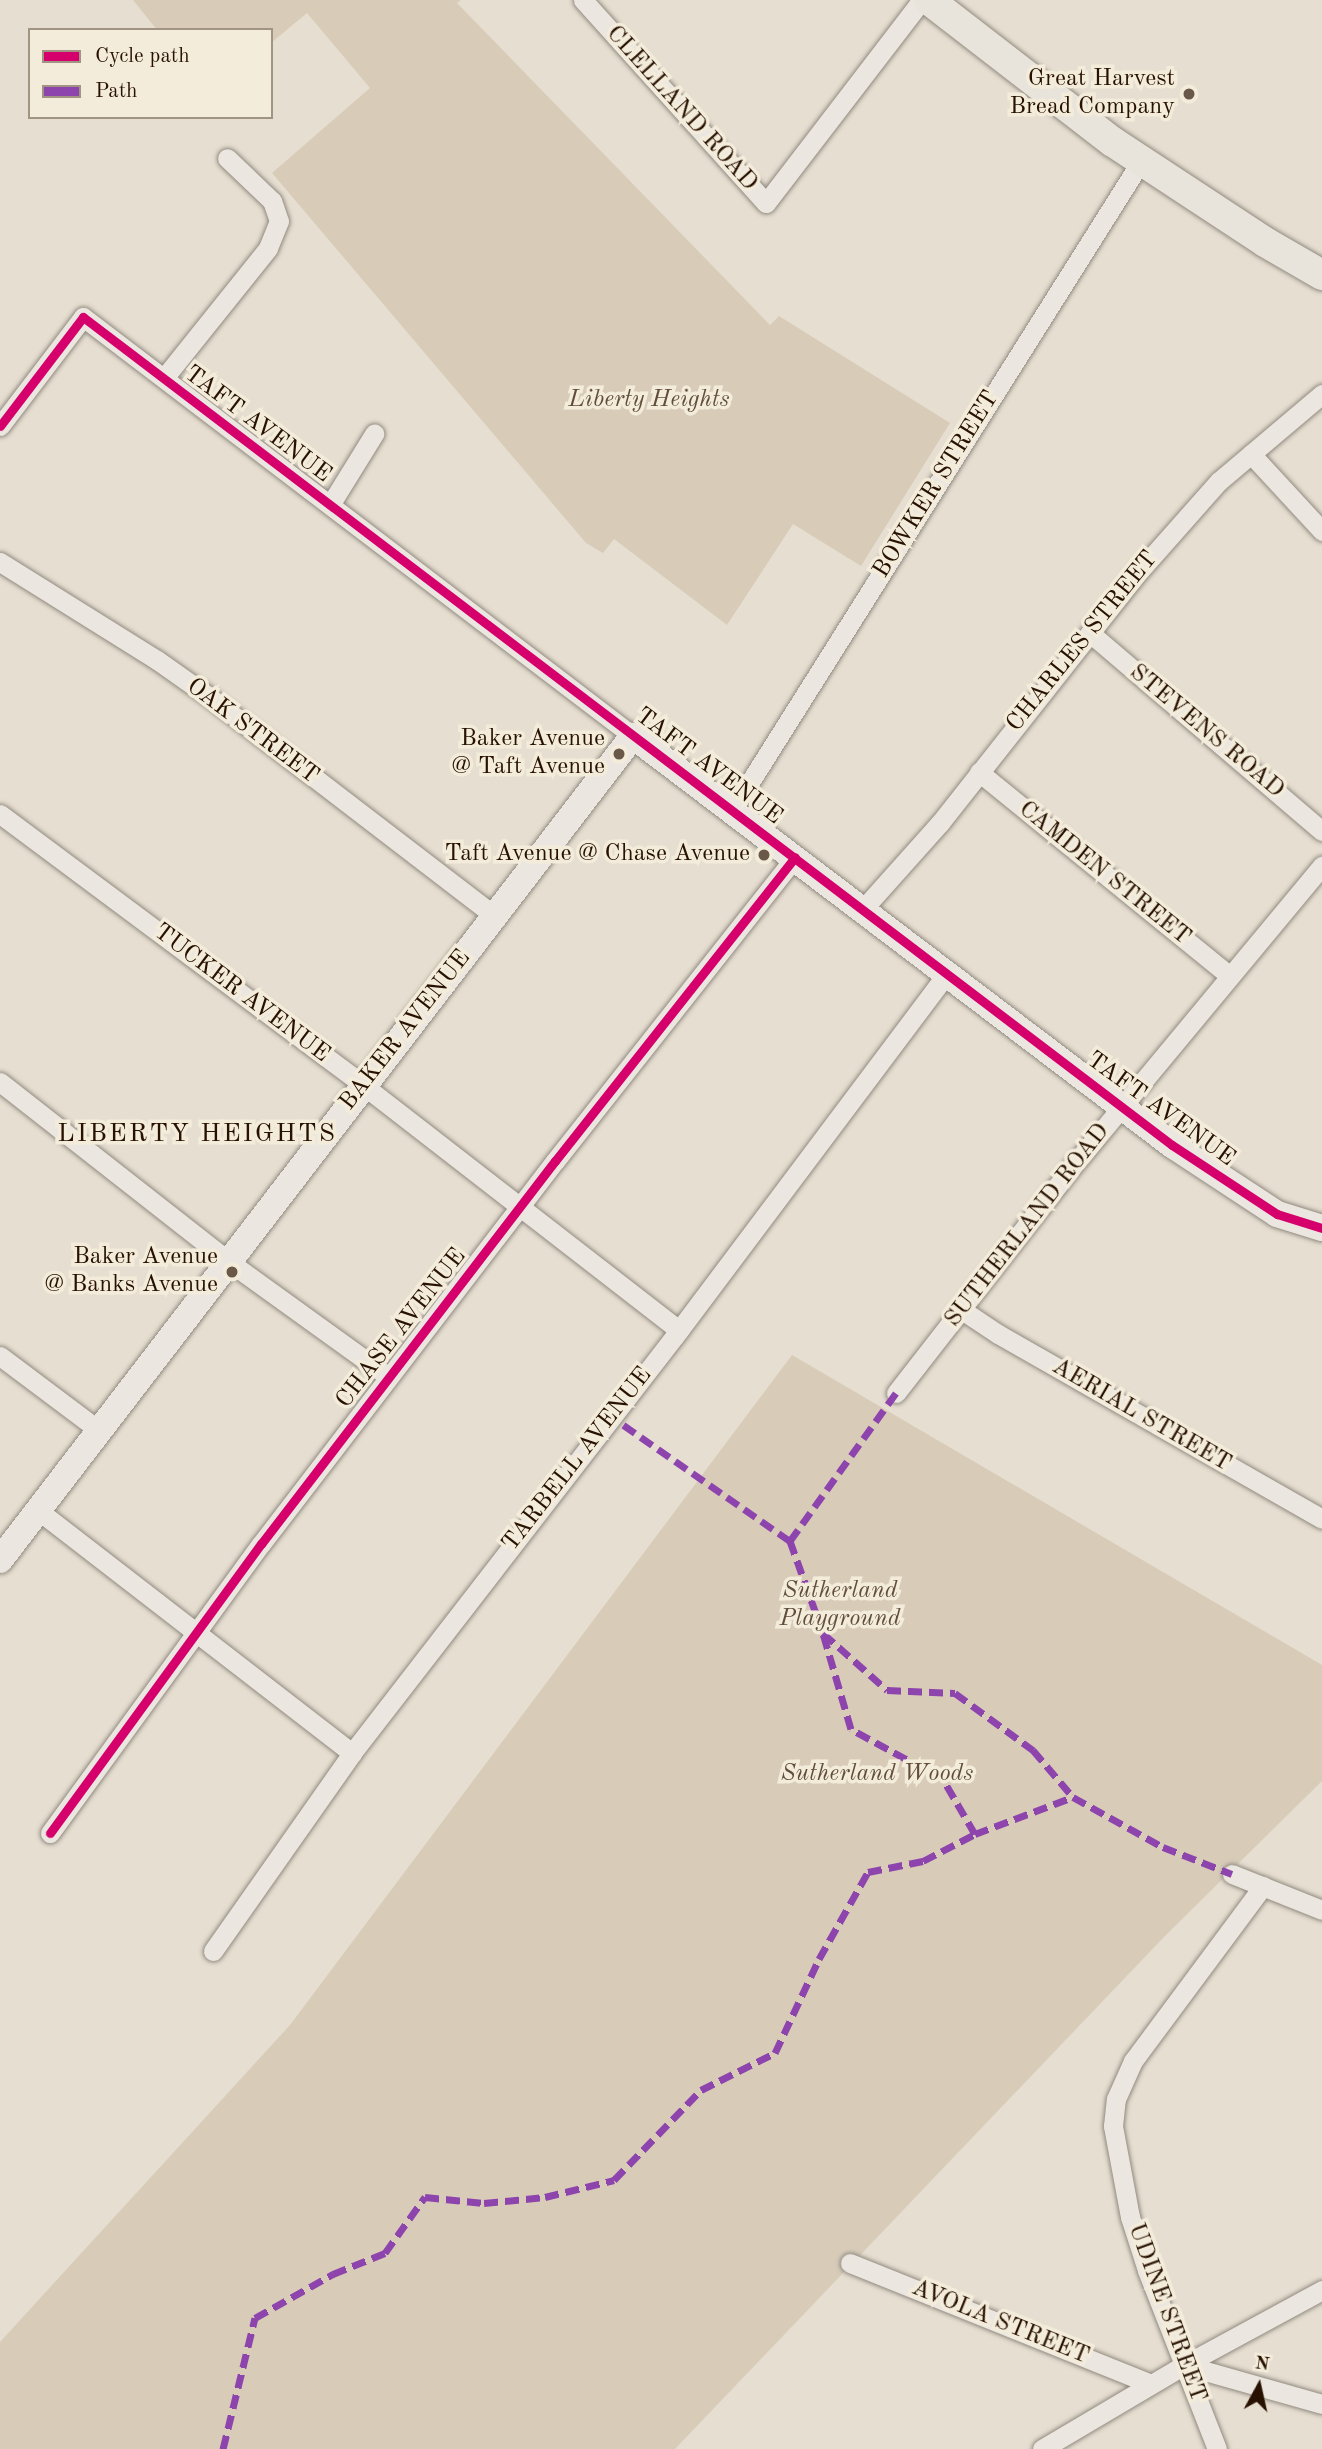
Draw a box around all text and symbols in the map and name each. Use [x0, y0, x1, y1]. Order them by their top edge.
street label: CLELLAND ROAD [599, 20, 763, 198]
legend [28, 28, 273, 119]
text: Cycle path [95, 46, 190, 67]
place label: Great Harvest Bread Company [1009, 66, 1175, 122]
text: Path [95, 81, 138, 102]
marker: Great Harvest Bread Company [1181, 86, 1197, 102]
street label: TAFT AVENUE [178, 360, 336, 490]
street label: BOWKER STREET [868, 386, 1006, 584]
park label: Liberty Heights [568, 387, 730, 415]
street label: CHARLES STREET [1001, 546, 1165, 738]
street label: STEVENS ROAD [1123, 659, 1289, 805]
street label: OAK STREET [180, 673, 324, 791]
street label: TAFT AVENUE [629, 702, 787, 832]
place label: Baker Avenue @ Taft Avenue [452, 726, 605, 782]
marker: Baker Avenue @ Taft Avenue [611, 746, 627, 762]
street label: CAMDEN STREET [1012, 796, 1196, 952]
place label: Taft Avenue @ Chase Avenue [444, 841, 750, 869]
marker: Taft Avenue @ Chase Avenue [756, 847, 772, 863]
street label: TUCKER AVENUE [147, 918, 335, 1070]
street label: BAKER AVENUE [334, 945, 478, 1117]
street label: TAFT AVENUE [1080, 1046, 1240, 1174]
street label: SUTHERLAND ROAD [939, 1118, 1117, 1334]
district label: LIBERTY HEIGHTS [59, 1119, 335, 1151]
street label: CHASE AVENUE [331, 1243, 473, 1415]
place label: Baker Avenue @ Banks Avenue [44, 1244, 218, 1300]
marker: Baker Avenue @ Banks Avenue [224, 1264, 240, 1280]
street label: AERIAL STREET [1046, 1353, 1236, 1479]
street label: TARBELL AVENUE [497, 1362, 659, 1558]
park label: Sutherland Playground [780, 1578, 900, 1634]
park label: Sutherland Woods [781, 1761, 973, 1789]
street label: UDINE STREET [1120, 2220, 1212, 2406]
street label: AVOLA STREET [907, 2274, 1093, 2372]
north arrow [1224, 2351, 1294, 2421]
text: N [1253, 2354, 1271, 2375]

